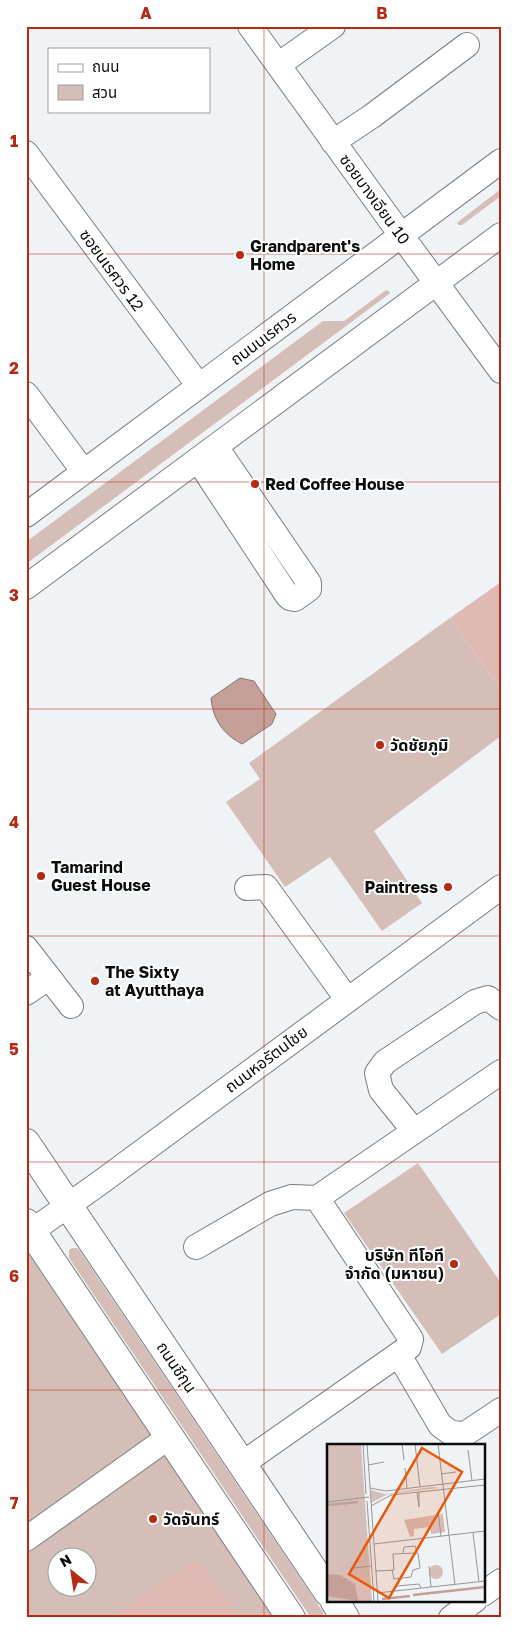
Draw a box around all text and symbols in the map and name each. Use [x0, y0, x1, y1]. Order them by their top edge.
text: A [140, 3, 152, 23]
text: B [376, 3, 388, 23]
legend [48, 48, 210, 112]
text: ถนน [92, 57, 119, 75]
text: สวน [92, 83, 117, 101]
text: 1 [10, 131, 18, 151]
street label: ซอยบางเอียน 10 [335, 150, 415, 248]
street label: ซอยนเรศวร 12 [76, 225, 148, 315]
place label: Grandparent's Home [250, 236, 360, 274]
marker: Grandparent's Home [234, 249, 246, 261]
street label: ถนนนเรศวร [226, 307, 300, 369]
text: 2 [9, 358, 19, 378]
place label: Red Coffee House [265, 474, 405, 494]
marker: Red Coffee House [249, 478, 261, 490]
text: 3 [9, 585, 19, 605]
place label: วัดชัยภูมิ [390, 735, 448, 756]
marker: วัดชัยภูมิ [374, 739, 386, 751]
text: 4 [9, 812, 19, 832]
place label: Tamarind Guest House [51, 857, 151, 895]
marker: Tamarind Guest House [35, 870, 47, 882]
place label: Paintress [364, 877, 438, 897]
marker: Paintress [442, 881, 454, 893]
place label: The Sixty at Ayutthaya [105, 962, 204, 1000]
marker: The Sixty at Ayutthaya [89, 975, 101, 987]
street label: ถนนหอรัตนไชย [221, 1021, 311, 1097]
text: 5 [9, 1039, 19, 1059]
place label: บริษัท ทีโอที จำกัด (มหาชน) [345, 1245, 444, 1283]
marker: บริษัท ทีโอที จำกัด (มหาชน) [448, 1258, 460, 1270]
text: 6 [9, 1266, 19, 1286]
street label: ถนนชีกุน [153, 1338, 201, 1396]
inset map [327, 1444, 484, 1602]
text: 7 [10, 1493, 19, 1513]
place label: วัดจันทร์ [163, 1509, 219, 1529]
marker: วัดจันทร์ [147, 1513, 159, 1525]
north arrow [48, 1546, 98, 1596]
text: N [56, 1550, 74, 1570]

